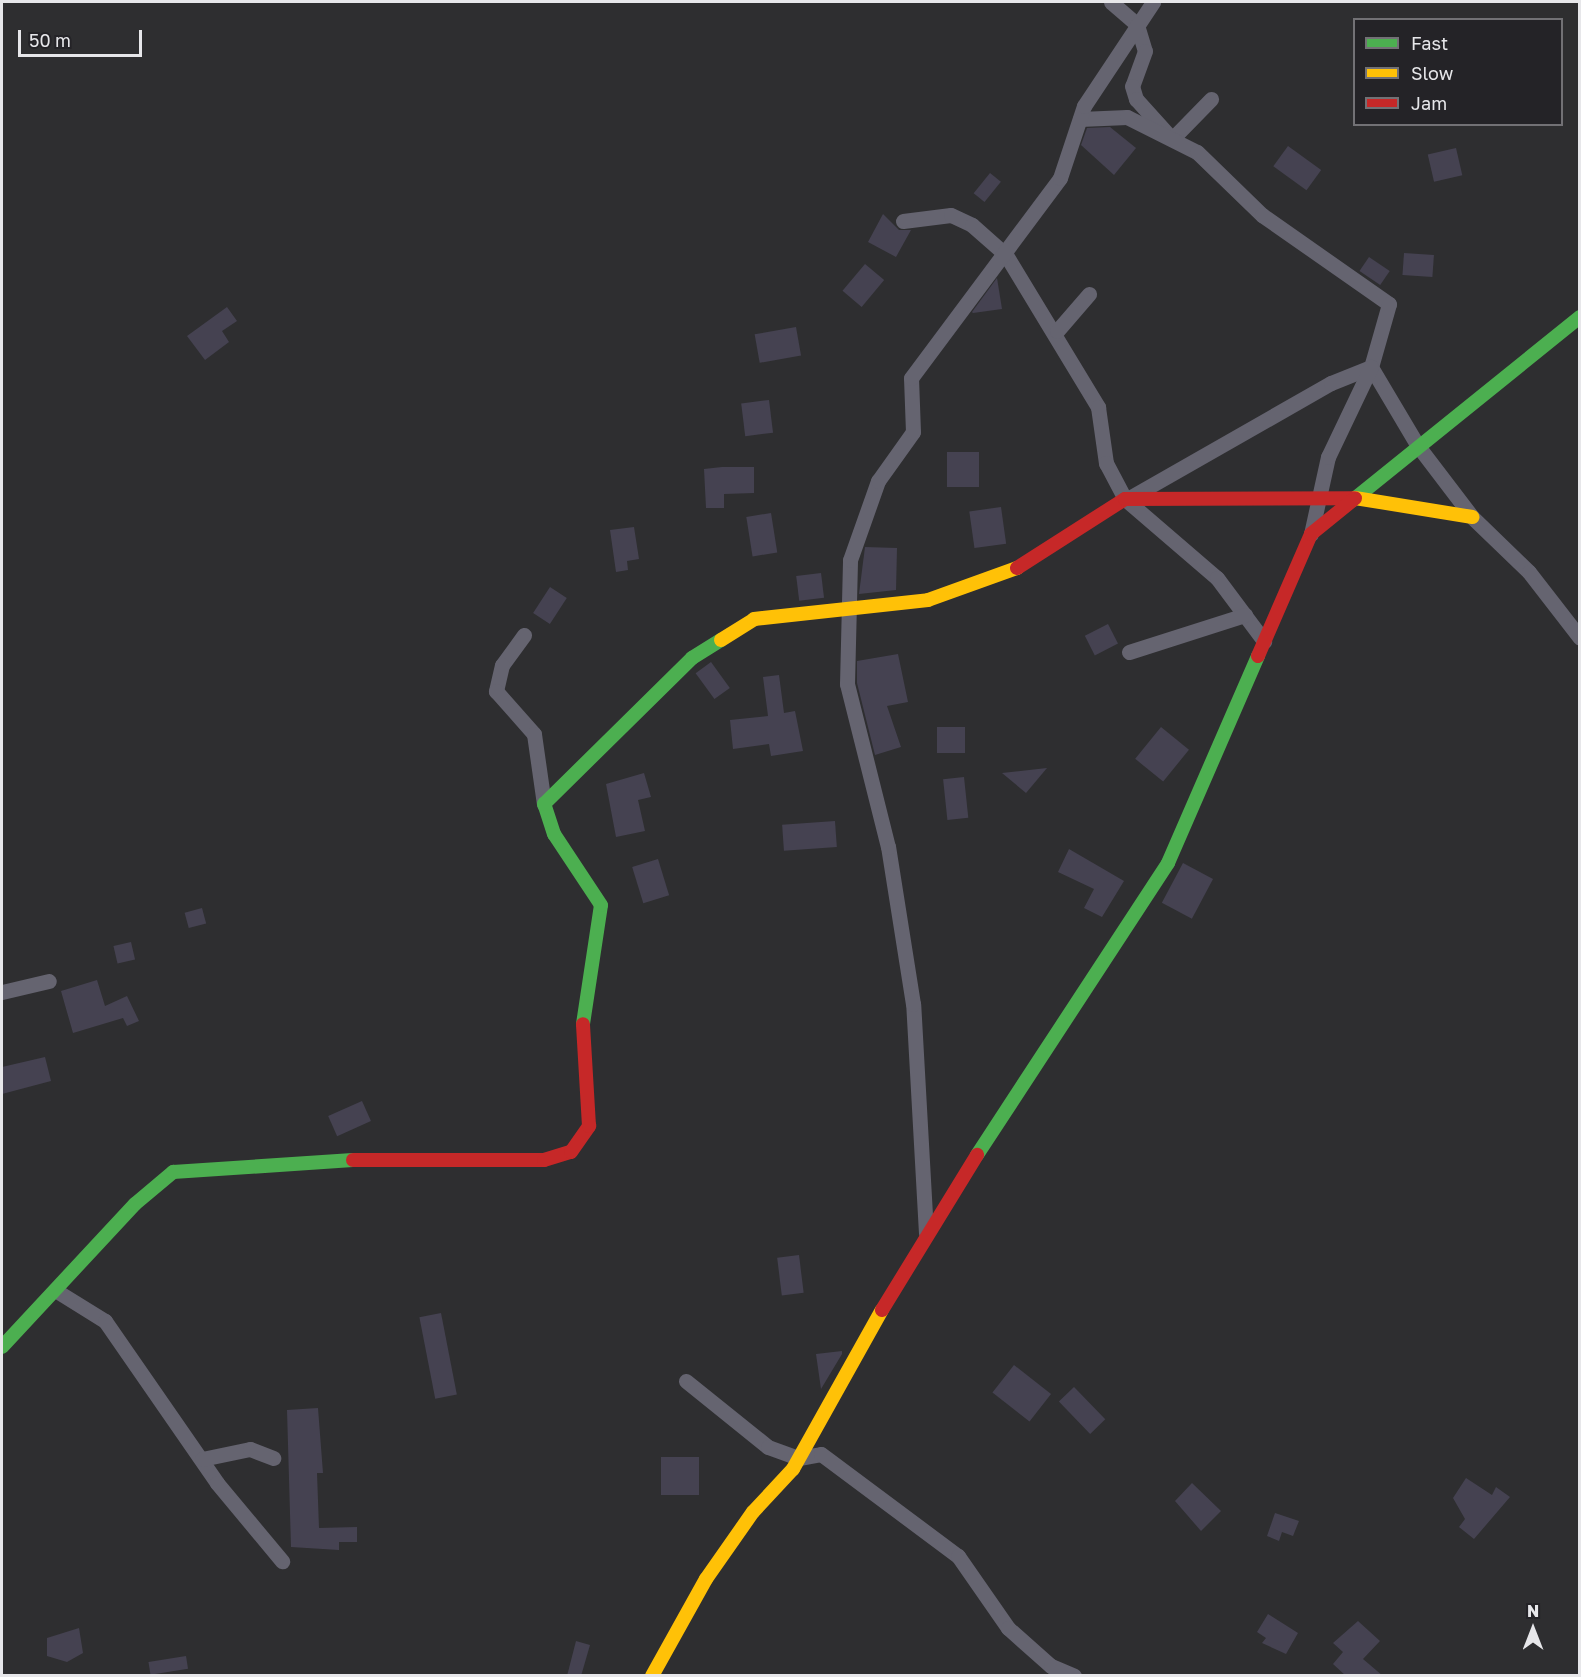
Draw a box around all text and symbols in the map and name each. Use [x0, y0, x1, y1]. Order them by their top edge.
scale bar [21, 18, 146, 56]
legend [1353, 18, 1563, 126]
text: 50 m [29, 29, 71, 51]
text: Fast [1411, 32, 1448, 54]
text: Slow [1411, 62, 1453, 84]
text: Jam [1411, 92, 1447, 114]
north arrow [1503, 1599, 1563, 1659]
text: N [1527, 1601, 1539, 1621]

